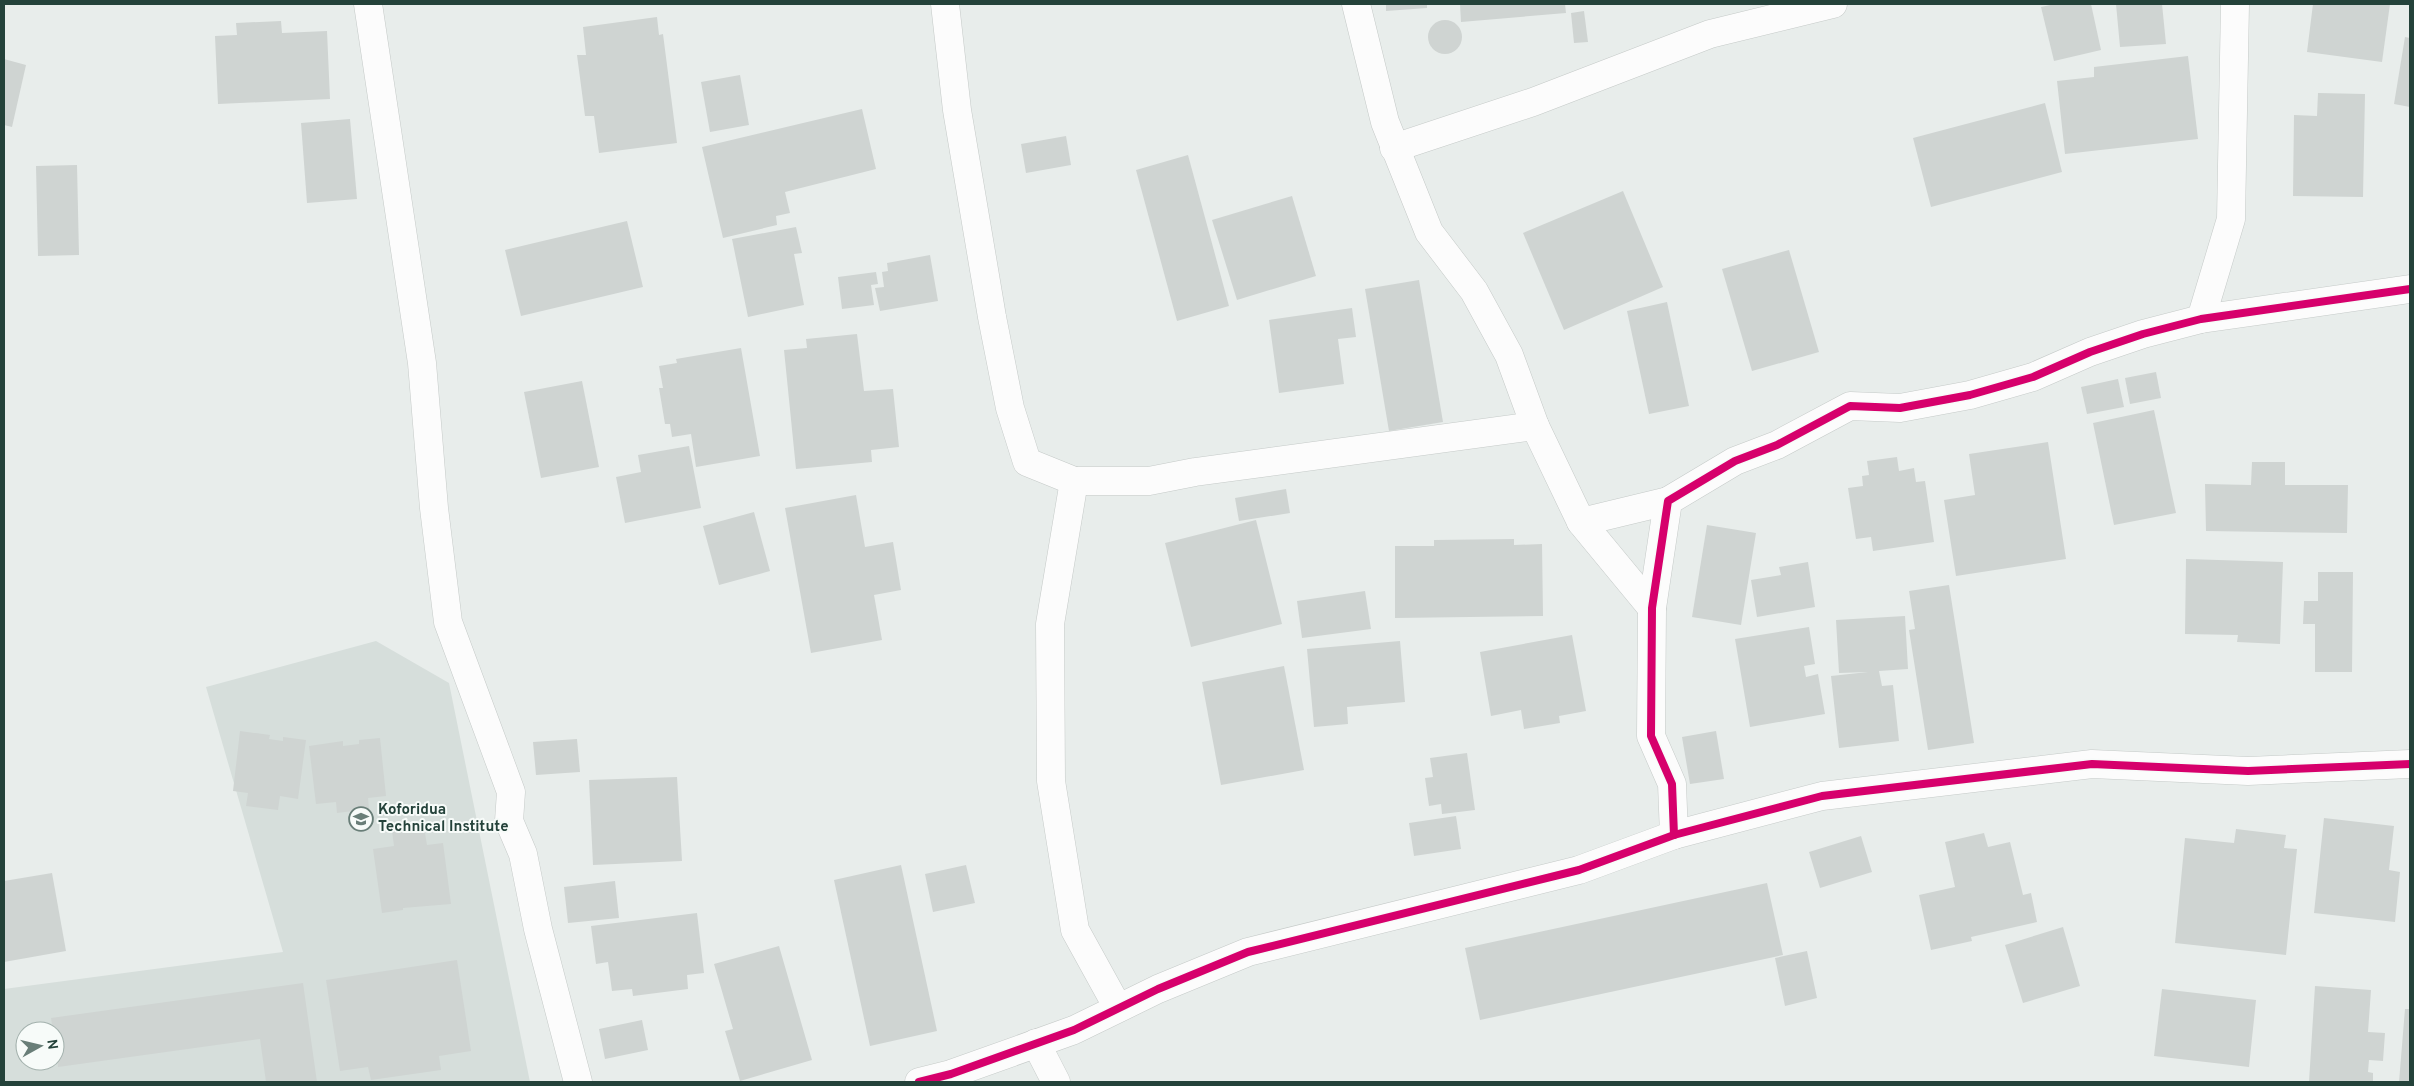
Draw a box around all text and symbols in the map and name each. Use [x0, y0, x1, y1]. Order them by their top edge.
place label: Koforidua Technical Institute [378, 801, 509, 837]
school or university icon: Koforidua Technical Institute [348, 806, 374, 832]
north arrow [15, 1021, 65, 1071]
text: N [42, 1038, 61, 1051]

